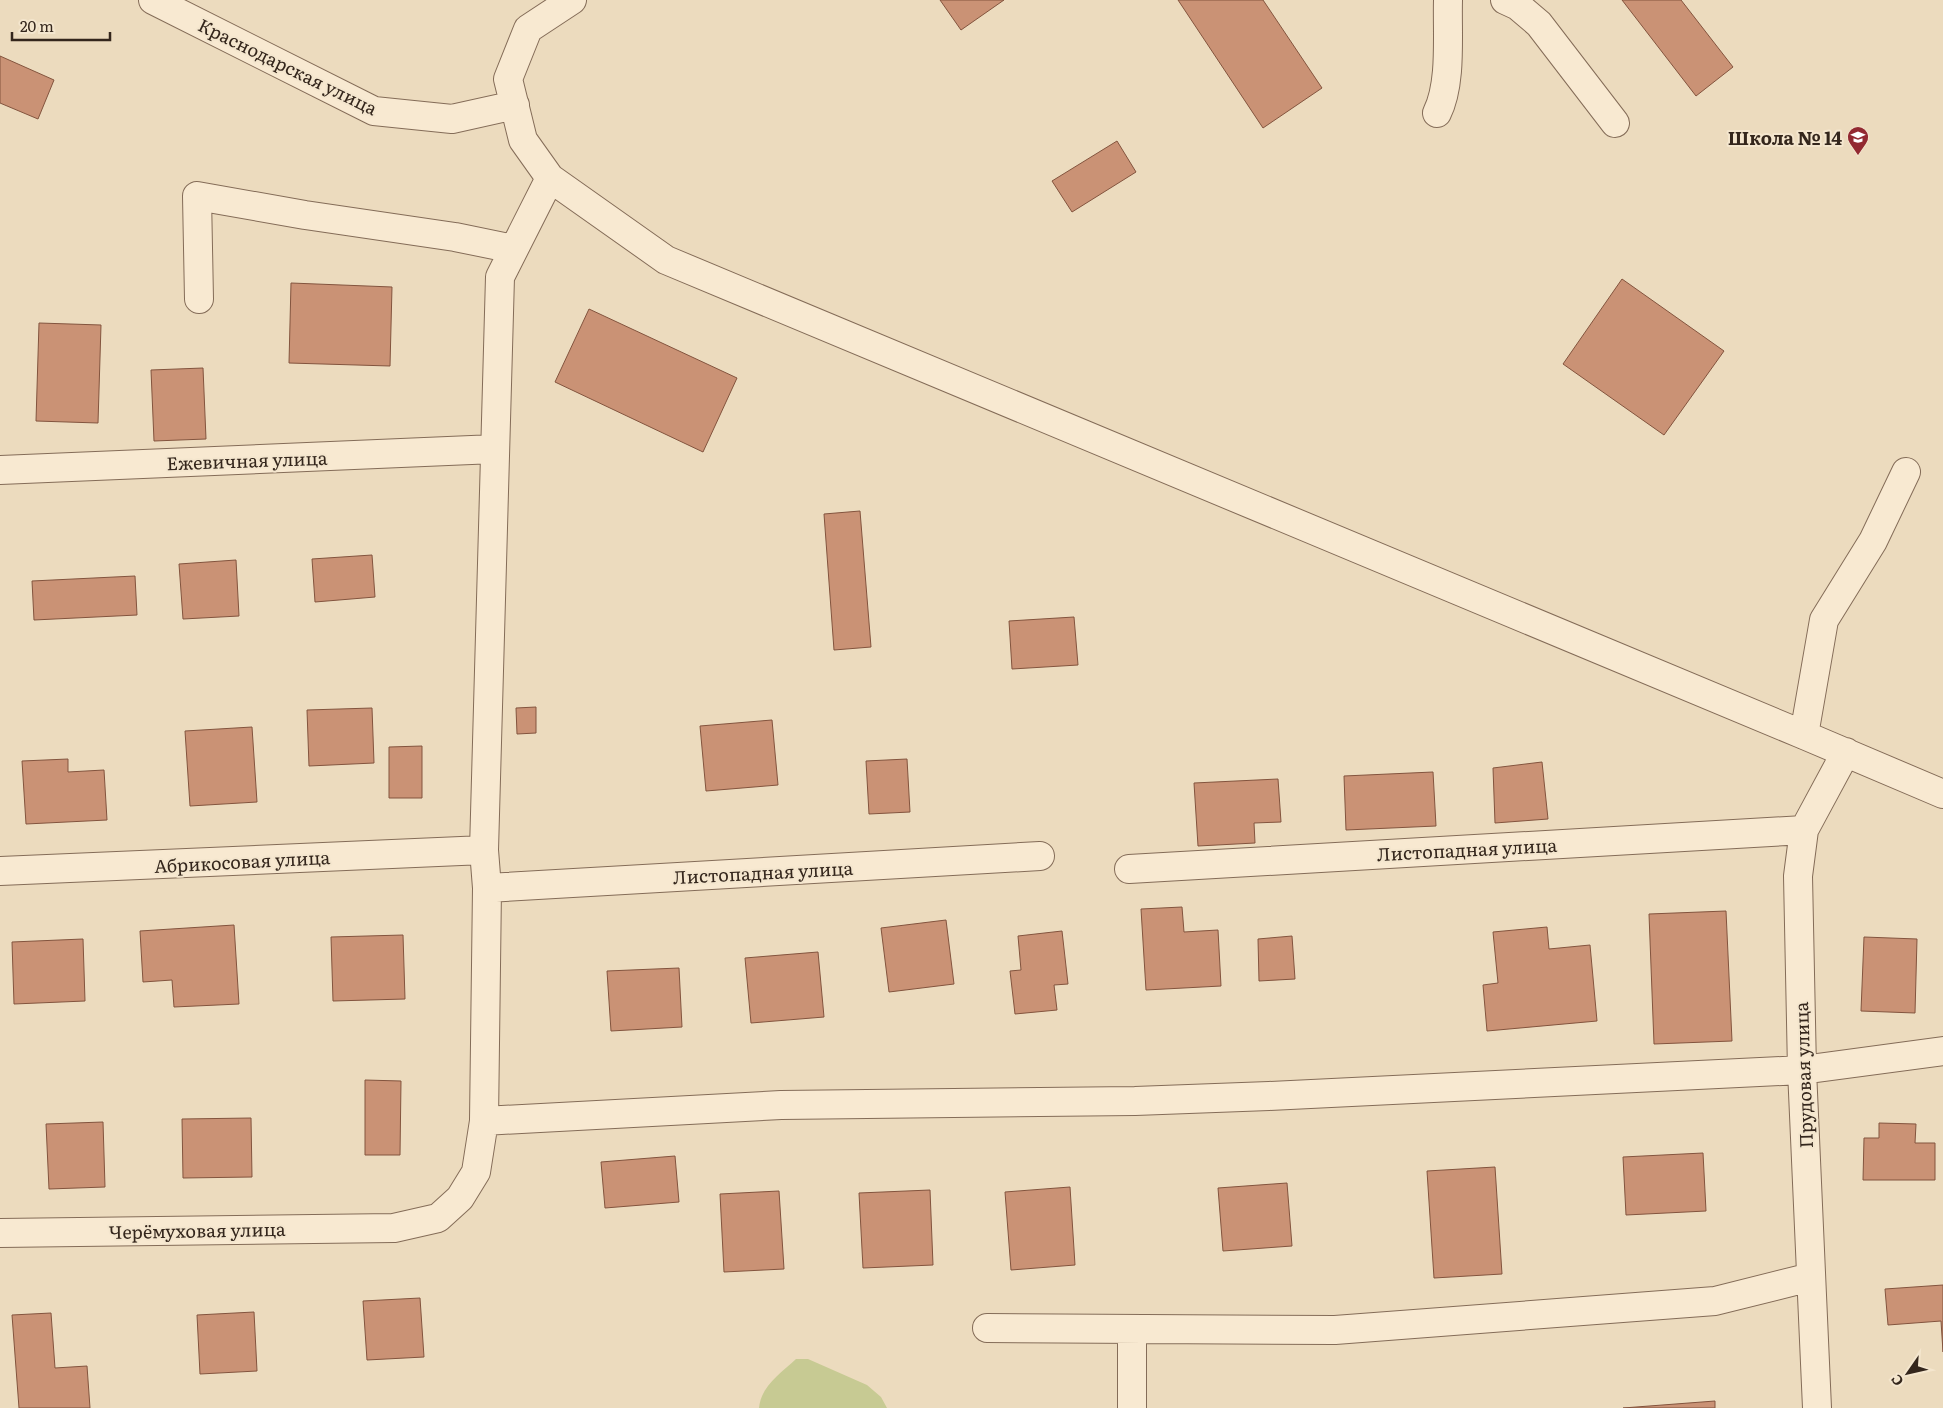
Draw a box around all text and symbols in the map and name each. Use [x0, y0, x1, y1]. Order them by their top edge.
scale bar [12, 10, 110, 42]
street label: Краснодарская улица [194, 11, 382, 121]
text: 20 m [20, 14, 54, 37]
place label: Школа № 14 [1728, 124, 1842, 151]
school or university icon: Школа № 14 [1846, 125, 1870, 156]
street label: Ежевичная улица [166, 444, 328, 476]
street label: Листопадная улица [1376, 831, 1558, 867]
street label: Абрикосовая улица [153, 843, 331, 879]
street label: Листопадная улица [672, 854, 854, 890]
street label: Прудовая улица [1787, 1001, 1819, 1149]
street label: Черёмуховая улица [108, 1215, 286, 1245]
north arrow [1883, 1348, 1933, 1398]
text: С [1885, 1371, 1907, 1391]

